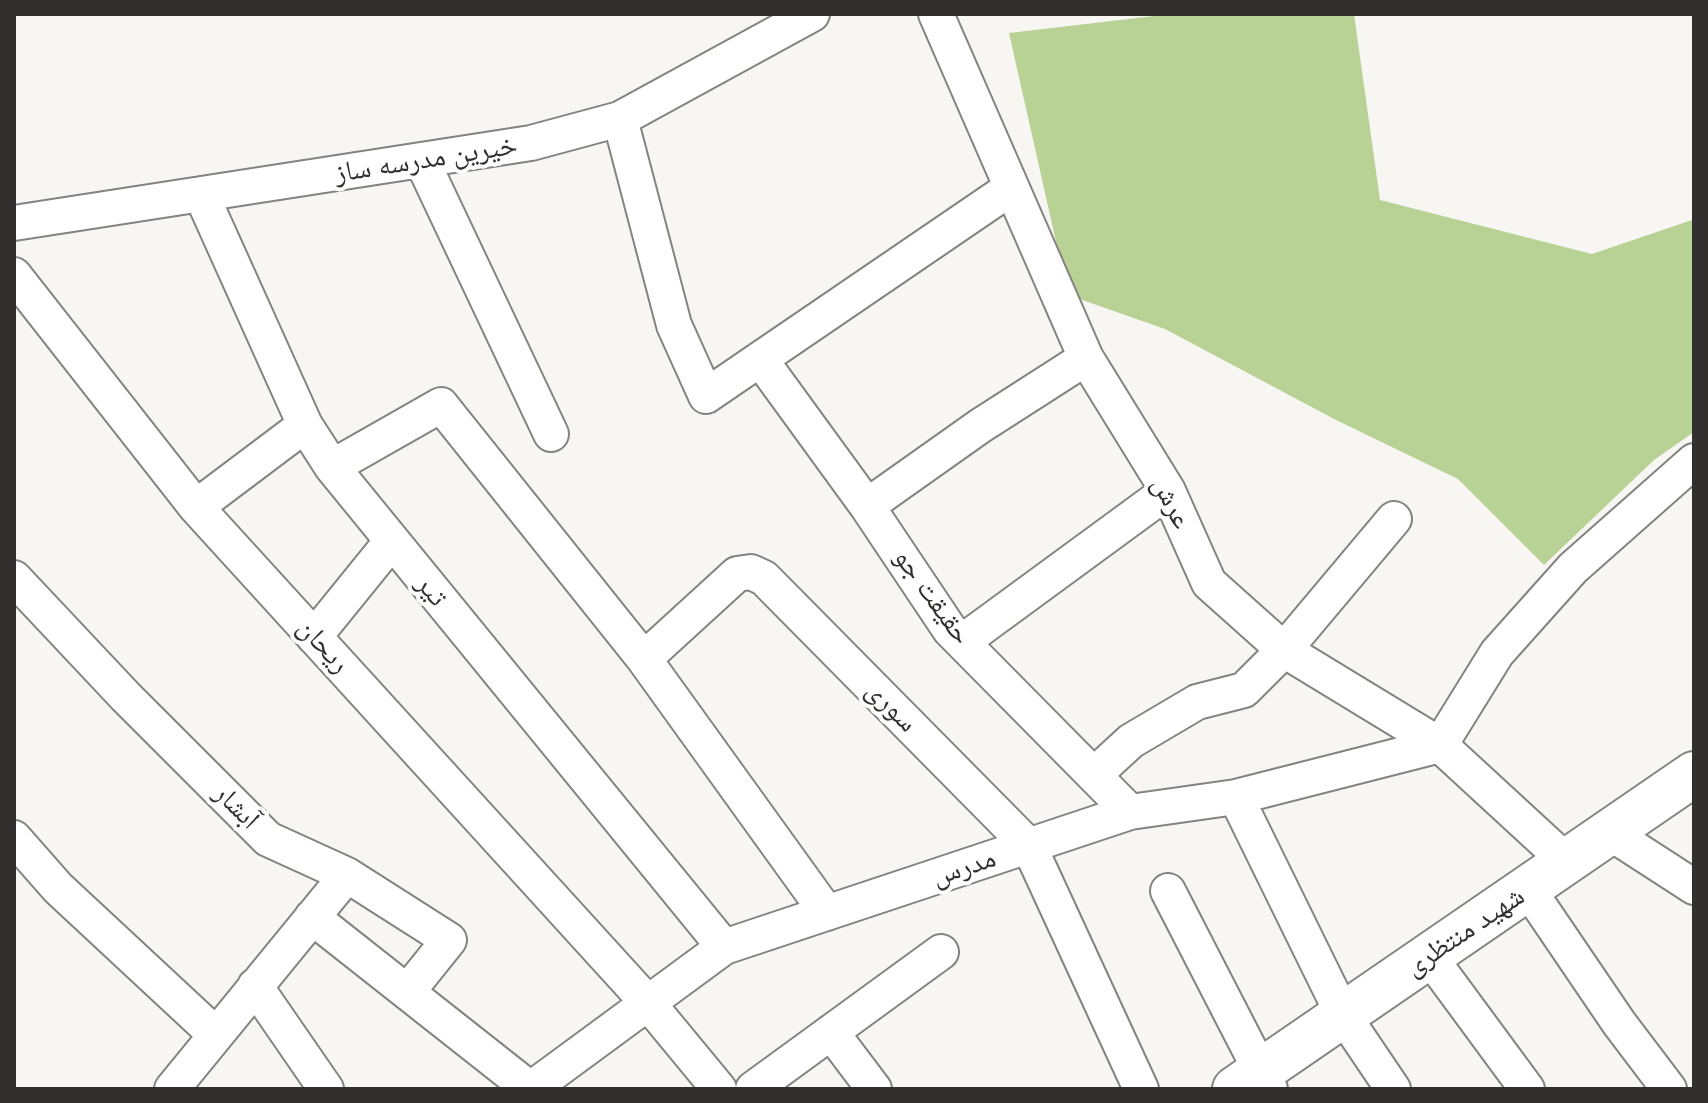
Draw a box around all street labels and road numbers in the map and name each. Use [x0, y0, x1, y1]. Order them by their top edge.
street label: خیرین مدرسه ساز [332, 129, 520, 191]
street label: عرش [1144, 471, 1198, 535]
street label: حقیقت جو [886, 542, 978, 652]
street label: تیر [408, 568, 454, 614]
street label: ریحان [290, 612, 356, 680]
street label: سوری [858, 674, 924, 740]
street label: آبشار [206, 777, 266, 837]
street label: مدرس [928, 842, 1000, 894]
street label: شهید منتظری [1399, 880, 1531, 984]

